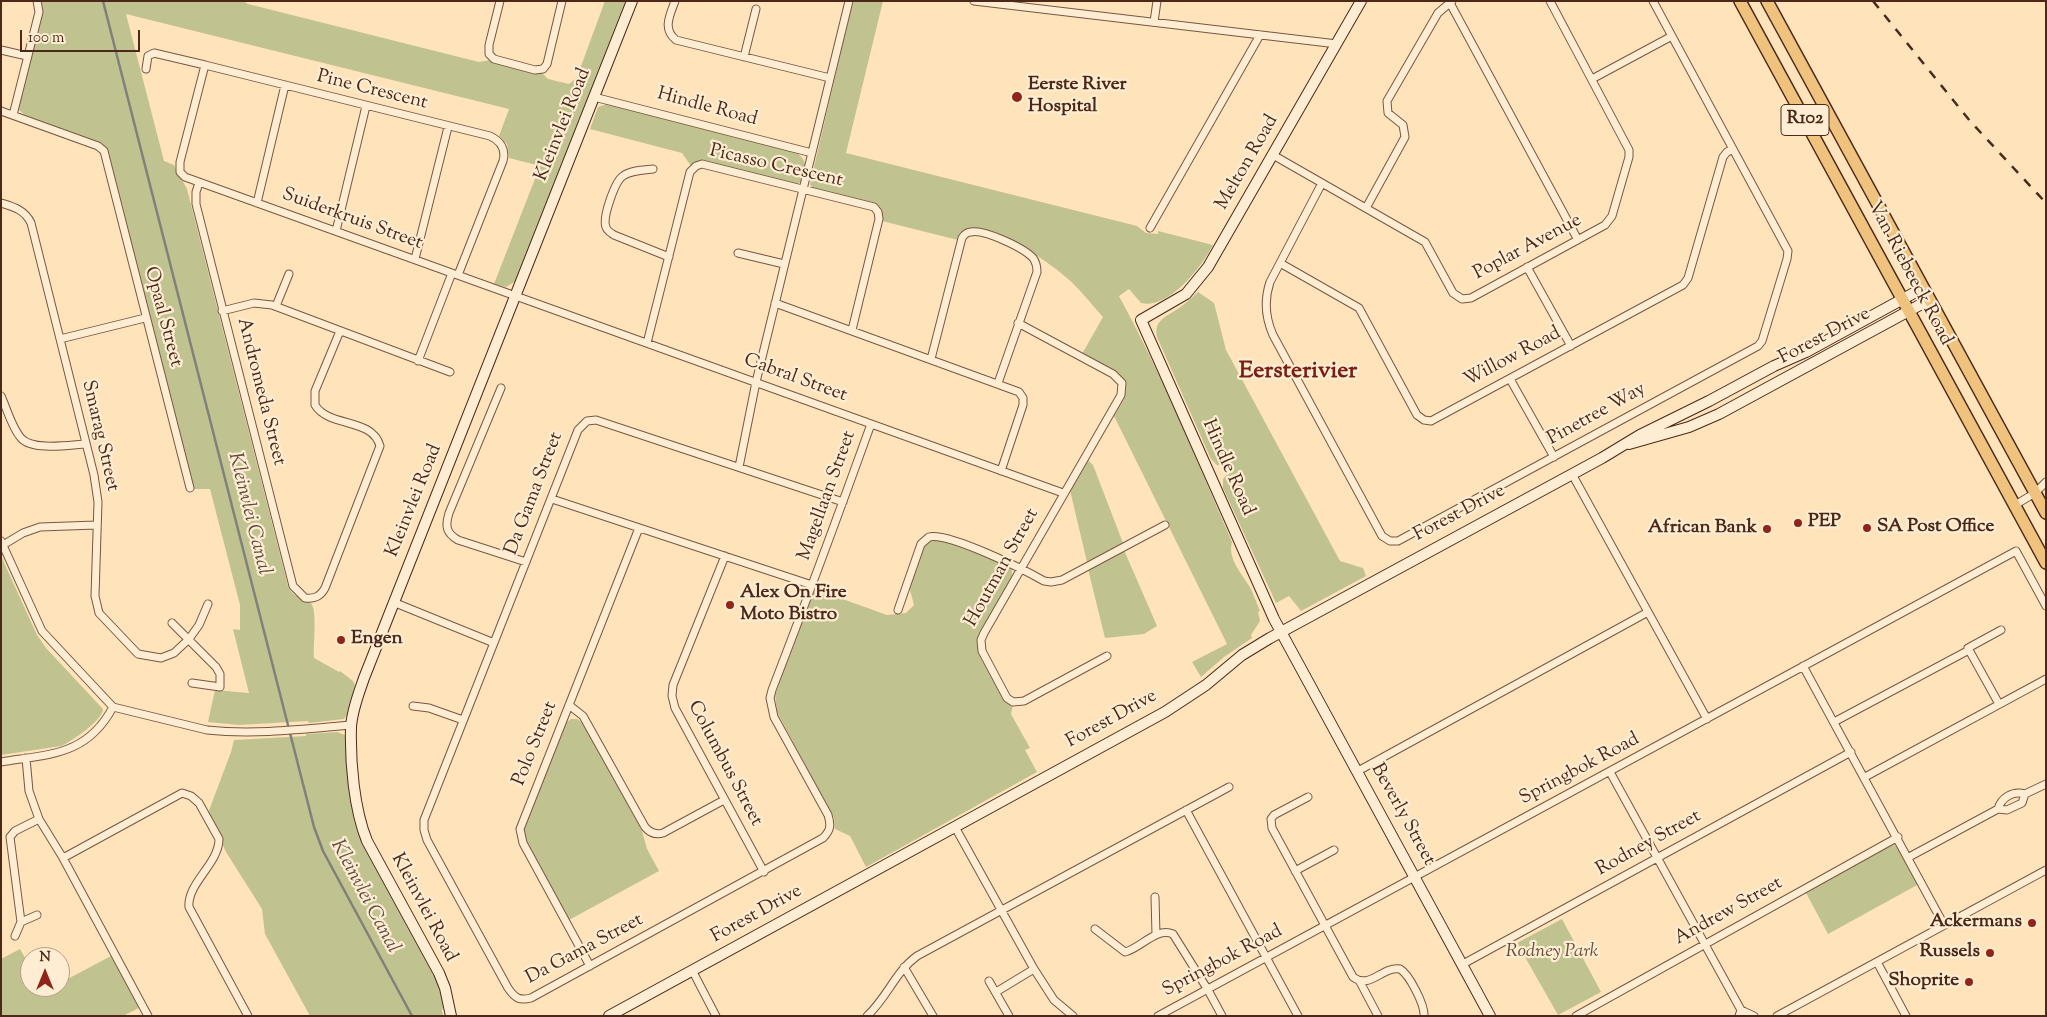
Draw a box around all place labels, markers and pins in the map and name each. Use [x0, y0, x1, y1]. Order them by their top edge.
place label: Eerste River Hospital [1028, 75, 1127, 119]
marker: Eerste River Hospital [1010, 90, 1024, 104]
place label: PEP [1808, 512, 1841, 534]
marker: PEP [1792, 517, 1804, 529]
place label: SA Post Office [1877, 517, 1994, 539]
place label: African Bank [1648, 518, 1757, 540]
marker: SA Post Office [1861, 522, 1873, 534]
marker: African Bank [1761, 523, 1773, 535]
place label: Alex On Fire Moto Bistro [740, 583, 847, 627]
marker: Alex On Fire Moto Bistro [724, 599, 736, 611]
place label: Engen [351, 629, 403, 651]
marker: Engen [335, 634, 347, 646]
place label: Ackermans [1930, 912, 2022, 934]
marker: Ackermans [2026, 917, 2038, 929]
place label: Russels [1920, 942, 1980, 964]
marker: Russels [1984, 947, 1996, 959]
place label: Shoprite [1888, 971, 1959, 993]
marker: Shoprite [1963, 976, 1975, 988]

